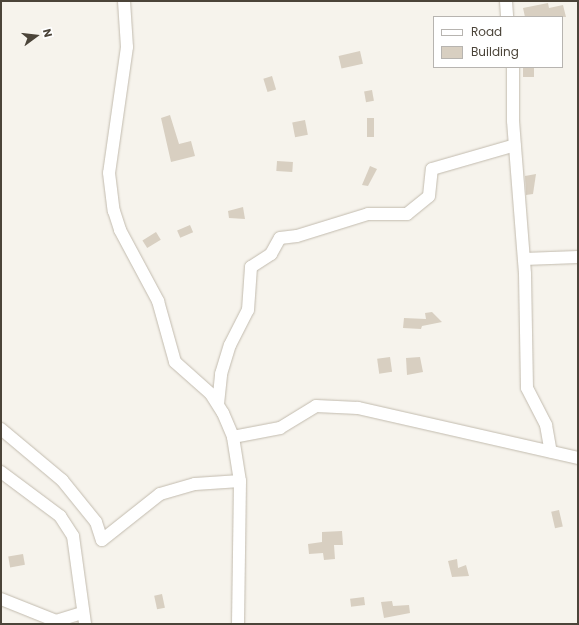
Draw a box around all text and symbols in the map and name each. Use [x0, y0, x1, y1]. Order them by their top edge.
north arrow [16, 16, 56, 56]
legend [433, 16, 563, 68]
text: Road [471, 23, 502, 40]
text: N [39, 27, 56, 39]
text: Building [471, 43, 519, 60]

